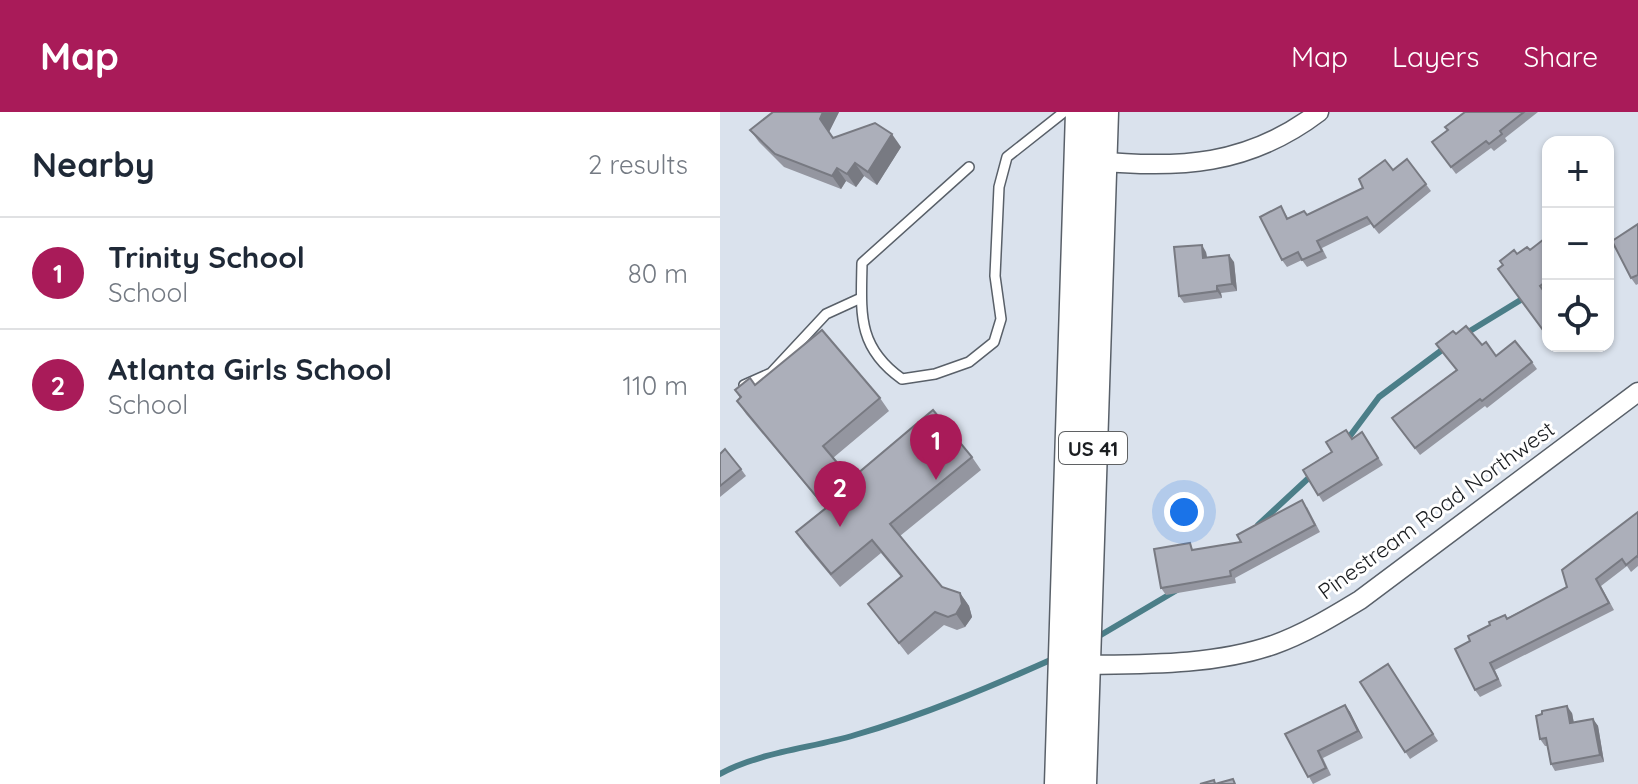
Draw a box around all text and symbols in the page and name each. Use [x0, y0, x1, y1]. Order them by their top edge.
text: Map [40, 32, 119, 80]
text: Map [1291, 39, 1348, 74]
text: Layers [1392, 39, 1479, 74]
text: Share [1523, 39, 1598, 74]
map controls [1542, 136, 1614, 352]
button: + [1542, 136, 1614, 208]
text: Nearby [32, 143, 155, 186]
text: 2 results [588, 148, 688, 181]
button: − [1542, 208, 1614, 280]
text: Trinity School [108, 238, 305, 276]
text: 1 [53, 257, 63, 290]
text: 80 m [628, 257, 688, 290]
text: School [108, 276, 188, 309]
button: locate [1542, 280, 1614, 352]
text: Atlanta Girls School [108, 350, 392, 388]
text: 2 [51, 369, 65, 402]
text: 110 m [622, 369, 688, 402]
text: School [108, 388, 188, 421]
pin: 1 [910, 414, 962, 480]
street label: Pinestream Road Northwest [1312, 415, 1560, 605]
road number: US 41 [1059, 432, 1127, 464]
pin: 2 [814, 461, 866, 527]
your location [1164, 492, 1204, 532]

